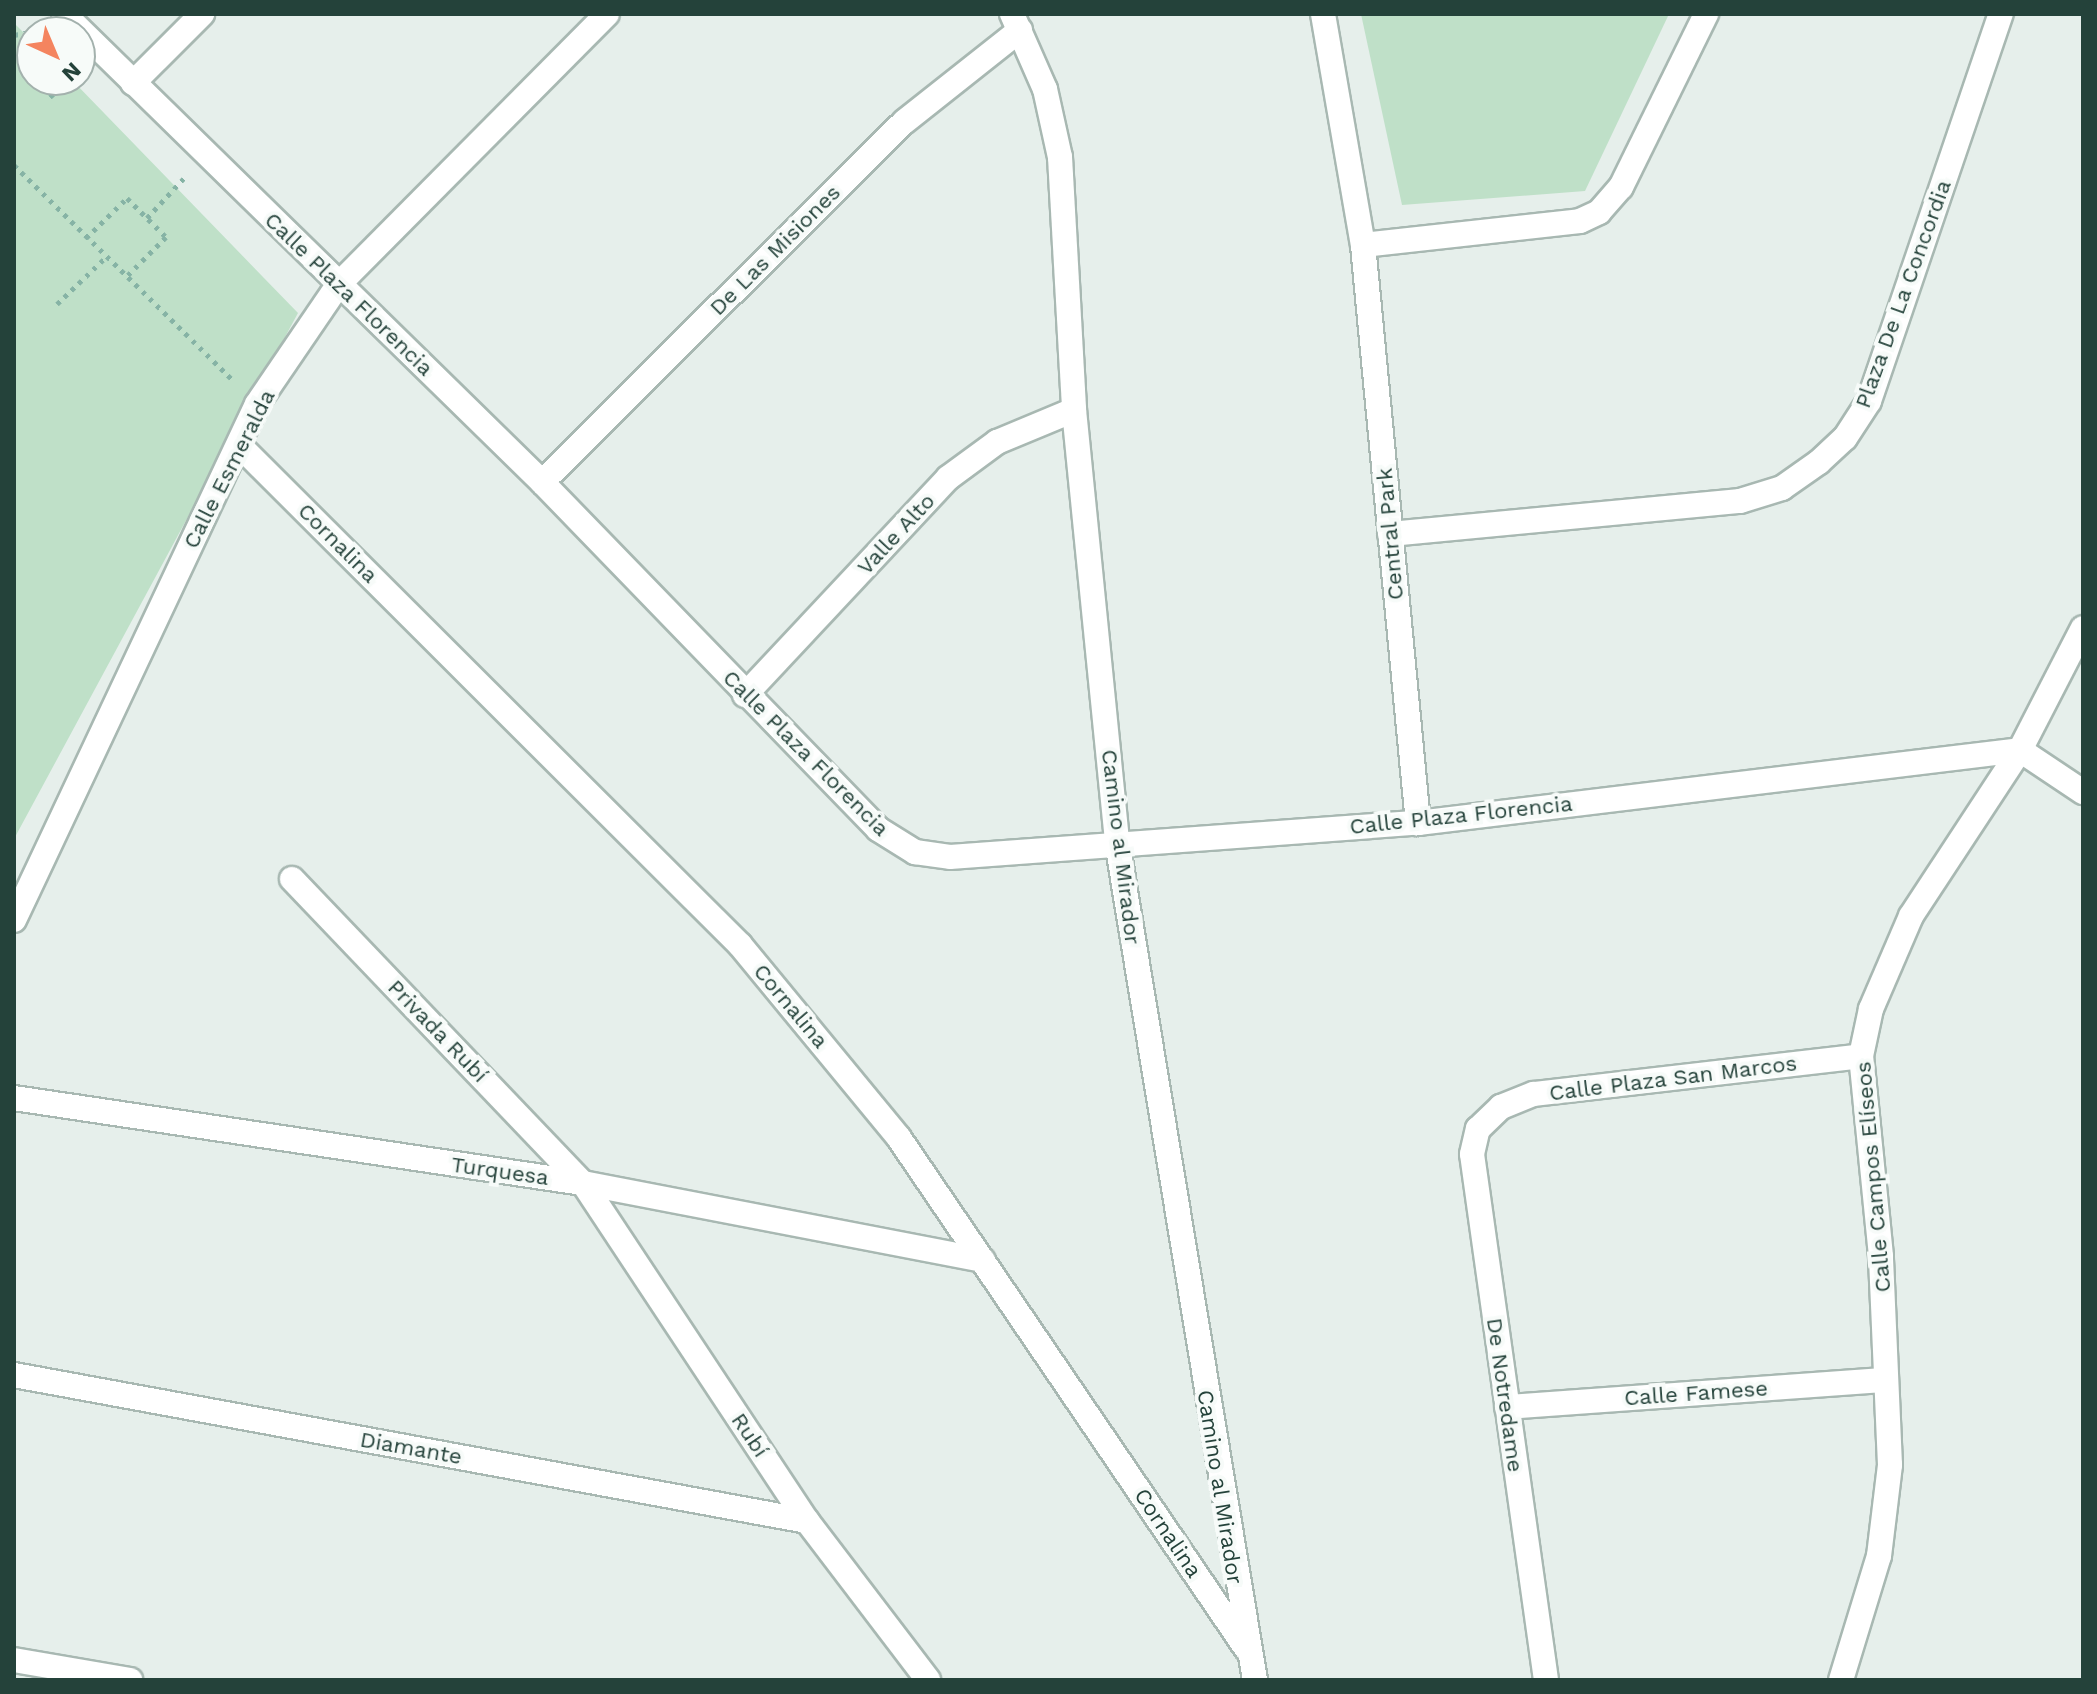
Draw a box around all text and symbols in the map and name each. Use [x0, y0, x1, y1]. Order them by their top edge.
north arrow [16, 16, 96, 96]
text: N [57, 58, 86, 87]
street label: Plaza De La Concordia [1849, 176, 1957, 412]
street label: De Las Misiones [704, 179, 846, 321]
street label: Calle Plaza Florencia [259, 207, 439, 381]
street label: Calle Esmeralda [178, 385, 280, 553]
street label: Central Park [1371, 467, 1409, 601]
street label: Valle Alto [851, 488, 941, 580]
street label: Cornalina [293, 498, 383, 588]
street label: Calle Plaza Florencia [717, 664, 895, 842]
street label: Camino al Mirador [1096, 748, 1146, 946]
street label: Calle Plaza Florencia [1348, 790, 1574, 840]
street label: Cornalina [748, 958, 834, 1054]
street label: Privada Rubí [382, 974, 494, 1088]
street label: Calle Plaza San Marcos [1547, 1050, 1799, 1106]
street label: Calle Campos Elíseos [1850, 1061, 1896, 1293]
street label: Turquesa [450, 1151, 550, 1191]
street label: De Notredame [1481, 1316, 1529, 1474]
street label: Calle Famese [1623, 1375, 1769, 1411]
street label: Camino al Mirador [1192, 1388, 1248, 1586]
street label: Rubí [726, 1408, 774, 1462]
street label: Diamante [358, 1426, 464, 1470]
street label: Cornalina [1129, 1483, 1207, 1583]

